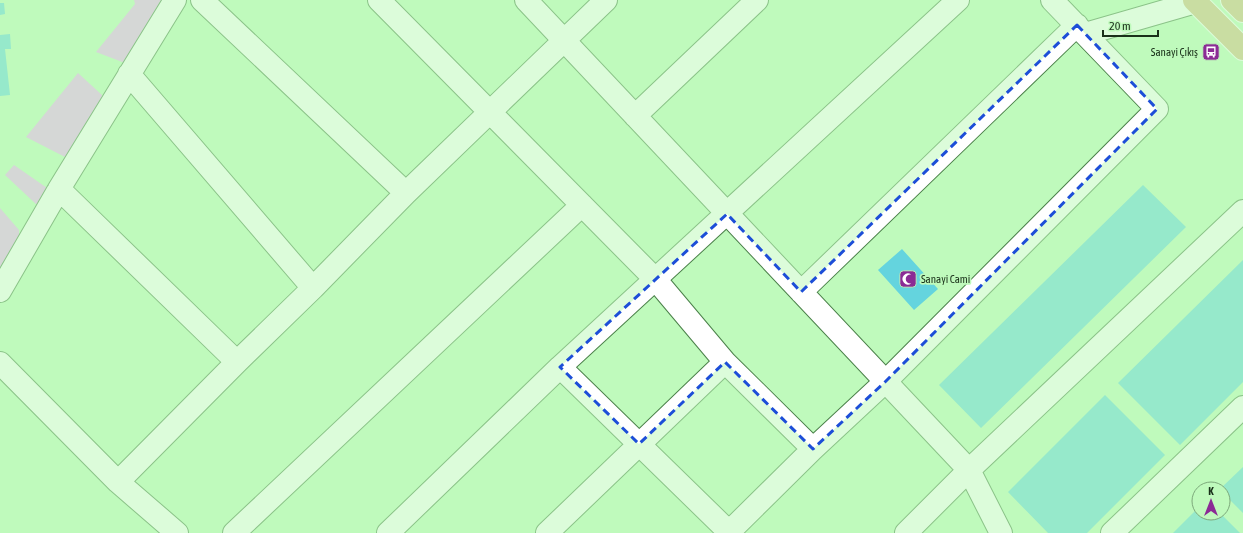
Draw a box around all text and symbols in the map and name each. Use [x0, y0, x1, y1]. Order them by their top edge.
scale bar [1103, 12, 1158, 38]
text: 20 m [1109, 19, 1131, 33]
bus stop icon: Sanayi Çıkış [1201, 42, 1221, 62]
place label: Sanayi Çıkış [1151, 46, 1198, 58]
mosque icon: Sanayi Cami [898, 269, 918, 289]
place label: Sanayi Cami [921, 273, 970, 285]
north arrow [1191, 481, 1231, 521]
text: K [1208, 485, 1214, 497]

